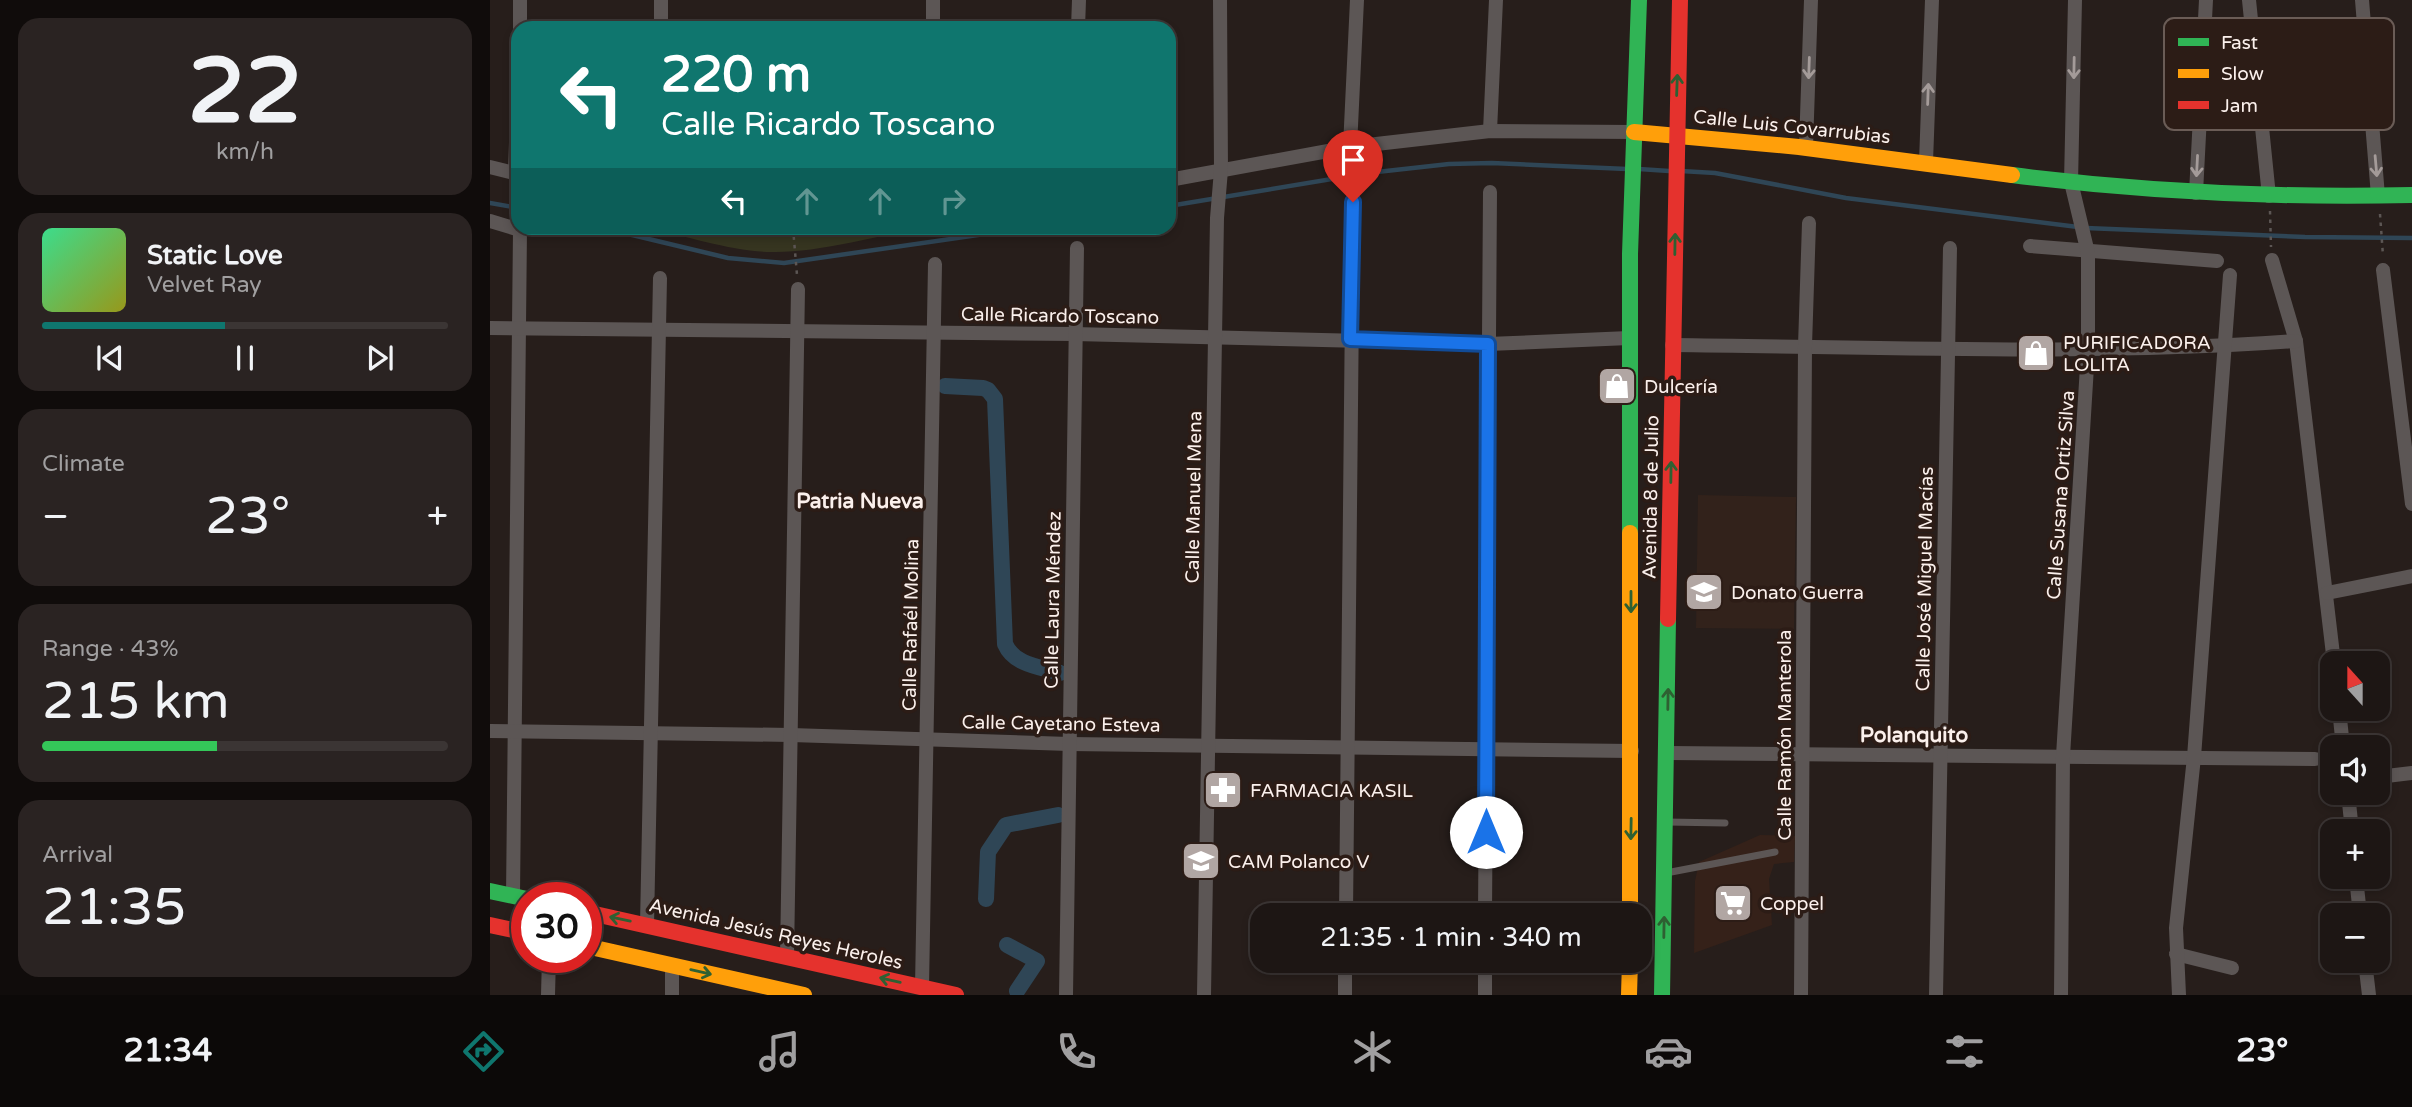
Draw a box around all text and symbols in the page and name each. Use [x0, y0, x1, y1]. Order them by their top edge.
legend [2164, 18, 2394, 130]
text: Fast [2221, 32, 2258, 54]
text: 22 [188, 37, 302, 147]
text: 220 m [661, 46, 811, 105]
icon: left [546, 49, 637, 140]
one-way arrow [1802, 56, 1815, 79]
one-way arrow [2067, 56, 2080, 79]
text: Slow [2221, 63, 2264, 85]
one-way arrow [1671, 74, 1684, 97]
one-way arrow [1922, 83, 1935, 106]
text: Jam [2221, 95, 2258, 117]
text: Calle Ricardo Toscano [661, 106, 995, 144]
street label: Calle Luis Covarrubias [1692, 106, 1891, 148]
pin [1323, 130, 1383, 202]
text: km/h [216, 138, 274, 166]
icon: arrive [1334, 141, 1372, 179]
one-way arrow [2191, 154, 2204, 177]
one-way arrow [2370, 154, 2383, 176]
icon: left [715, 182, 753, 220]
icon: ahead [788, 182, 826, 220]
icon: ahead [861, 182, 899, 220]
icon: right [934, 182, 972, 220]
one-way arrow [1668, 233, 1681, 256]
text: Static Love [147, 240, 283, 271]
text: Velvet Ray [147, 271, 262, 299]
street label: Calle Ricardo Toscano [961, 303, 1159, 329]
shop icon: PURIFICADORA LOLITA [2015, 332, 2057, 374]
place label: PURIFICADORA LOLITA [2063, 332, 2211, 376]
icon: previous [91, 339, 129, 377]
icon: pause [226, 339, 264, 377]
icon: next [361, 339, 399, 377]
shop icon: Dulcería [1596, 365, 1638, 407]
place label: Dulcería [1644, 376, 1718, 398]
street label: Calle Susana Ortiz Silva [2043, 390, 2079, 600]
street label: Calle Manuel Mena [1181, 411, 1207, 584]
street label: Avenida 8 de Julio [1639, 415, 1663, 579]
text: Climate [42, 450, 125, 478]
one-way arrow [1664, 461, 1678, 484]
street label: Calle José Miguel Macías [1912, 466, 1938, 692]
text: 23° [205, 485, 290, 548]
district label: Patria Nueva [796, 489, 924, 514]
text: − [42, 494, 69, 540]
text: + [427, 494, 448, 540]
street label: Calle Laura Méndez [1040, 511, 1066, 689]
street label: Calle Rafaél Molina [898, 539, 924, 711]
school or university icon: Donato Guerra [1683, 571, 1725, 613]
place label: Donato Guerra [1731, 582, 1864, 604]
one-way arrow [1624, 590, 1638, 613]
street label: Calle Ramón Manterola [1774, 630, 1796, 840]
text: Range · 43% [42, 635, 178, 663]
north arrow [2320, 651, 2390, 721]
map controls [2320, 651, 2390, 973]
text: 215 km [42, 670, 230, 733]
one-way arrow [1662, 688, 1675, 711]
street label: Calle Cayetano Esteva [961, 711, 1161, 737]
district label: Polanquito [1860, 723, 1968, 748]
button: sound [2320, 735, 2390, 805]
pharmacy icon: FARMACIA KASIL [1202, 769, 1244, 811]
place label: FARMACIA KASIL [1250, 780, 1413, 802]
position arrow [1449, 795, 1523, 869]
one-way arrow [1624, 817, 1638, 840]
button: + [2320, 819, 2390, 889]
school or university icon: CAM Polanco V [1180, 840, 1222, 882]
text: Arrival [42, 841, 113, 869]
place label: CAM Polanco V [1228, 851, 1369, 873]
text: 21:35 [42, 876, 186, 939]
speed limit sign: 30 [511, 882, 602, 973]
supermarket icon: Coppel [1712, 882, 1754, 924]
place label: Coppel [1760, 893, 1824, 915]
street label: Avenida Jesús Reyes Heroles [647, 894, 905, 974]
button: − [2320, 903, 2390, 973]
one-way arrow [609, 912, 632, 926]
one-way arrow [1657, 916, 1671, 939]
text: 21:35 · 1 min · 340 m [1320, 922, 1582, 953]
one-way arrow [689, 966, 712, 979]
one-way arrow [879, 973, 902, 986]
icon: directions [459, 1027, 508, 1076]
icon: music [755, 1027, 804, 1076]
icon: phone [1052, 1027, 1101, 1076]
icon: climate [1348, 1027, 1397, 1076]
icon: car [1644, 1027, 1693, 1076]
icon: filters [1940, 1027, 1989, 1076]
text: 21:34 [124, 1032, 212, 1070]
text: 23° [2236, 1032, 2288, 1070]

